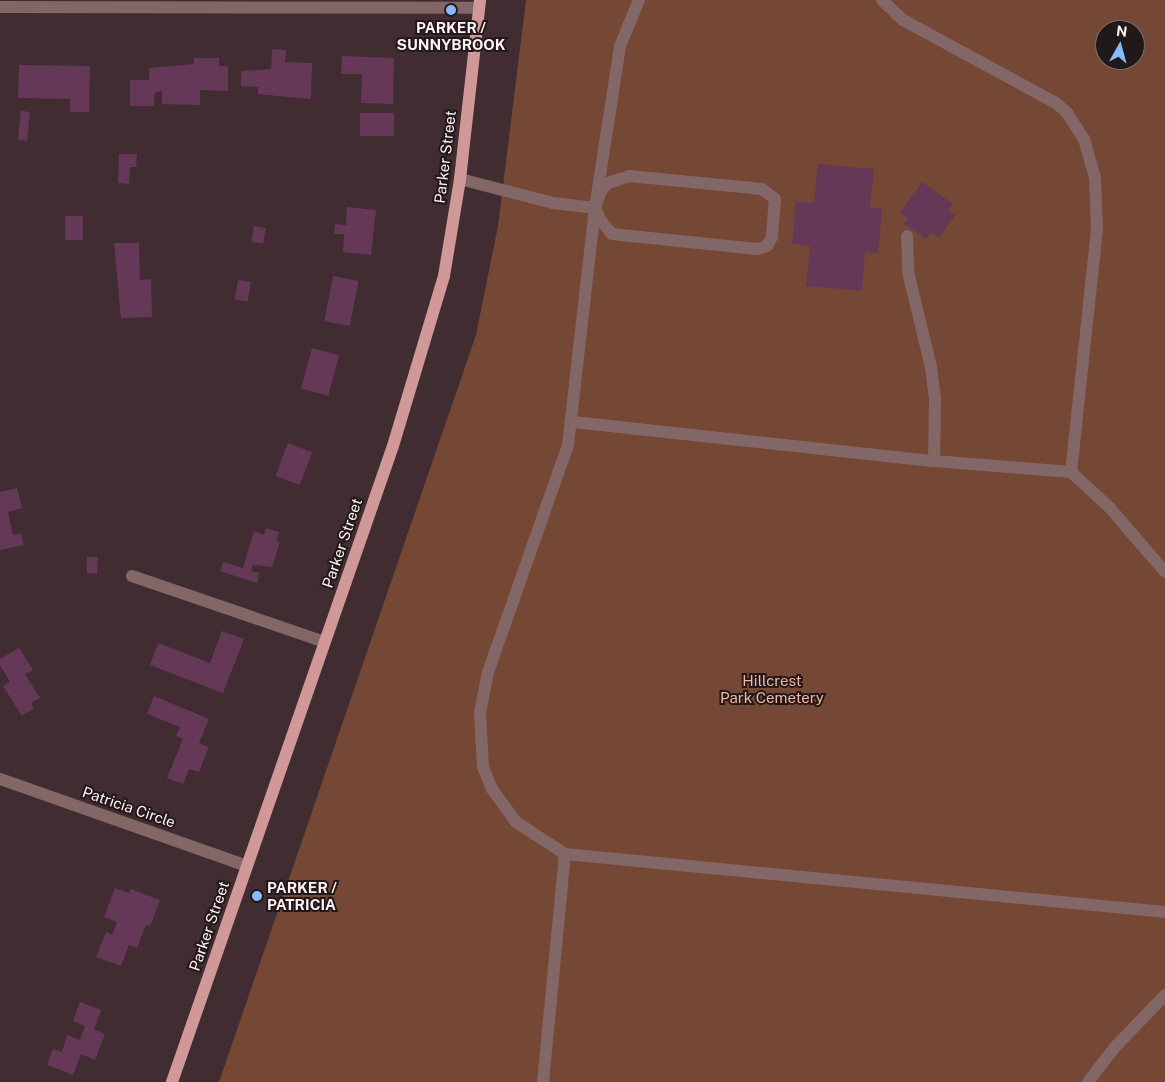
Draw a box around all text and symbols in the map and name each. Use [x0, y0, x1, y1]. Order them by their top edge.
marker: PARKER / SUNNYBROOK [445, 4, 457, 16]
place label: PARKER / SUNNYBROOK [397, 18, 505, 53]
north arrow [1095, 20, 1145, 70]
text: N [1115, 22, 1128, 40]
street label: Parker Street [430, 110, 460, 204]
street label: Parker Street [318, 496, 366, 590]
park label: Hillcrest Park Cemetery [720, 671, 824, 706]
street label: Patricia Circle [80, 783, 178, 831]
place label: PARKER / PATRICIA [267, 878, 337, 913]
street label: Parker Street [185, 879, 233, 973]
marker: PARKER / PATRICIA [251, 890, 263, 902]

